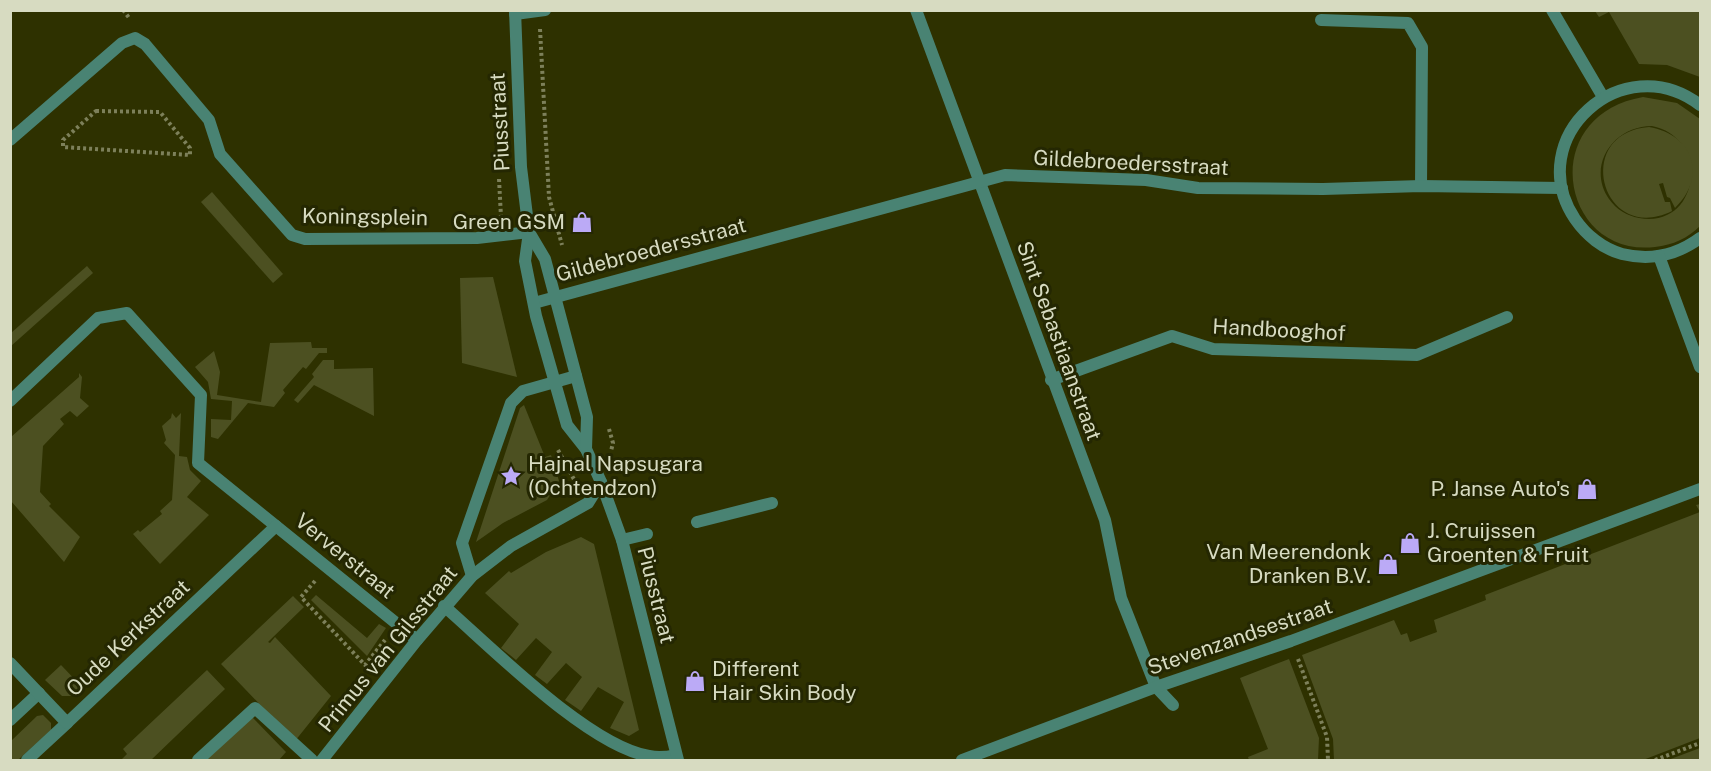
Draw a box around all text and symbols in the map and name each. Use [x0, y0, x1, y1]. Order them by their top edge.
street label: Piusstraat [484, 72, 515, 172]
street label: Gildebroedersstraat [1033, 145, 1229, 180]
street label: Koningsplein [302, 203, 428, 230]
place label: Green GSM [453, 209, 565, 234]
shop icon: Green GSM [570, 210, 594, 234]
street label: Gildebroedersstraat [553, 212, 749, 287]
street label: Sint Sebastiaanstraat [1012, 238, 1107, 444]
street label: Handbooghof [1212, 314, 1346, 345]
place label: Hajnal Napsugara (Ochtendzon) [528, 451, 703, 500]
place icon: Hajnal Napsugara (Ochtendzon) [499, 464, 523, 488]
place label: P. Janse Auto's [1430, 476, 1570, 501]
shop icon: P. Janse Auto's [1575, 477, 1599, 501]
street label: Ververstraat [290, 508, 400, 603]
place label: J. Cruijssen Groenten & Fruit [1427, 518, 1589, 567]
shop icon: J. Cruijssen Groenten & Fruit [1398, 531, 1422, 555]
place label: Van Meerendonk Dranken B.V. [1206, 539, 1371, 588]
street label: Piusstraat [632, 544, 681, 646]
shop icon: Van Meerendonk Dranken B.V. [1376, 552, 1400, 576]
street label: Primus van Gilsstraat [313, 561, 462, 737]
street label: Oude Kerkstraat [61, 574, 195, 701]
street label: Stevenzandsestraat [1144, 593, 1336, 680]
place label: Different Hair Skin Body [712, 656, 857, 705]
shop icon: Different Hair Skin Body [683, 669, 707, 693]

